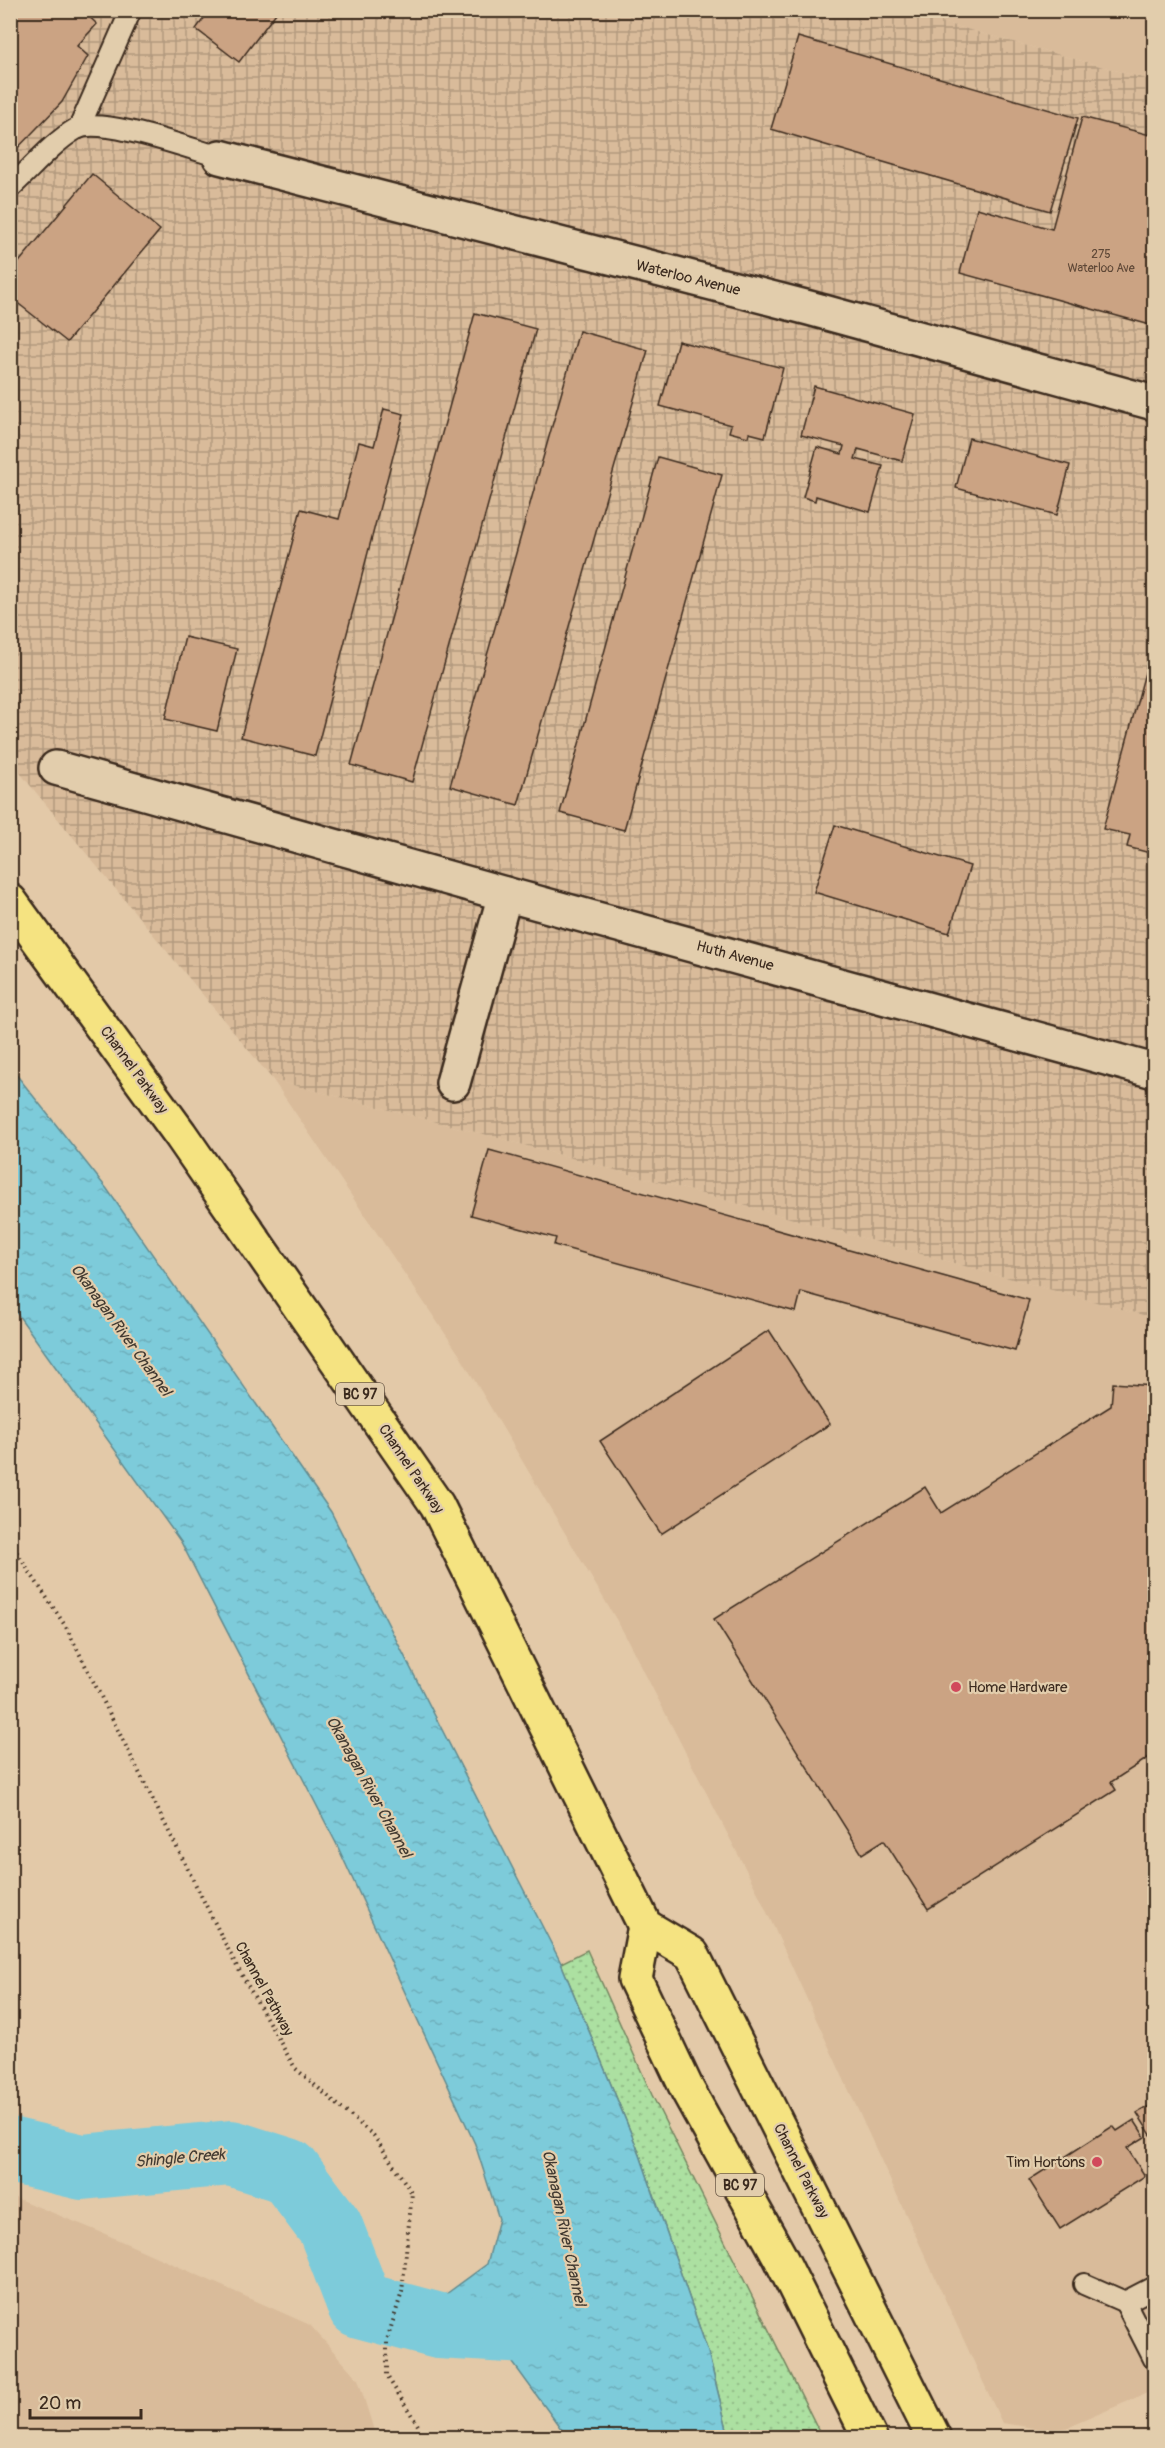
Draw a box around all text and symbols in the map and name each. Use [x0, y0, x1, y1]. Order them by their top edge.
house number: 275 Waterloo Ave [1067, 247, 1135, 276]
street label: Waterloo Avenue [634, 256, 743, 300]
street label: Huth Avenue [694, 937, 776, 976]
street label: Channel Parkway [96, 1022, 173, 1118]
water label: Okanagan River Channel [66, 1260, 177, 1402]
road number: BC 97 [336, 1383, 384, 1405]
street label: Channel Parkway [374, 1421, 448, 1518]
place label: Home Hardware [968, 1678, 1068, 1697]
marker: Home Hardware [949, 1680, 963, 1694]
water label: Okanagan River Channel [322, 1713, 417, 1863]
street label: Channel Pathway [230, 1939, 298, 2040]
street label: Channel Parkway [769, 2120, 833, 2222]
water label: Shingle Creek [134, 2144, 227, 2172]
water label: Okanagan River Channel [538, 2148, 591, 2310]
place label: Tim Hortons [1006, 2153, 1085, 2172]
marker: Tim Hortons [1090, 2155, 1104, 2169]
road number: BC 97 [716, 2174, 764, 2196]
scale bar [30, 2382, 141, 2420]
text: 20 m [39, 2392, 81, 2415]

